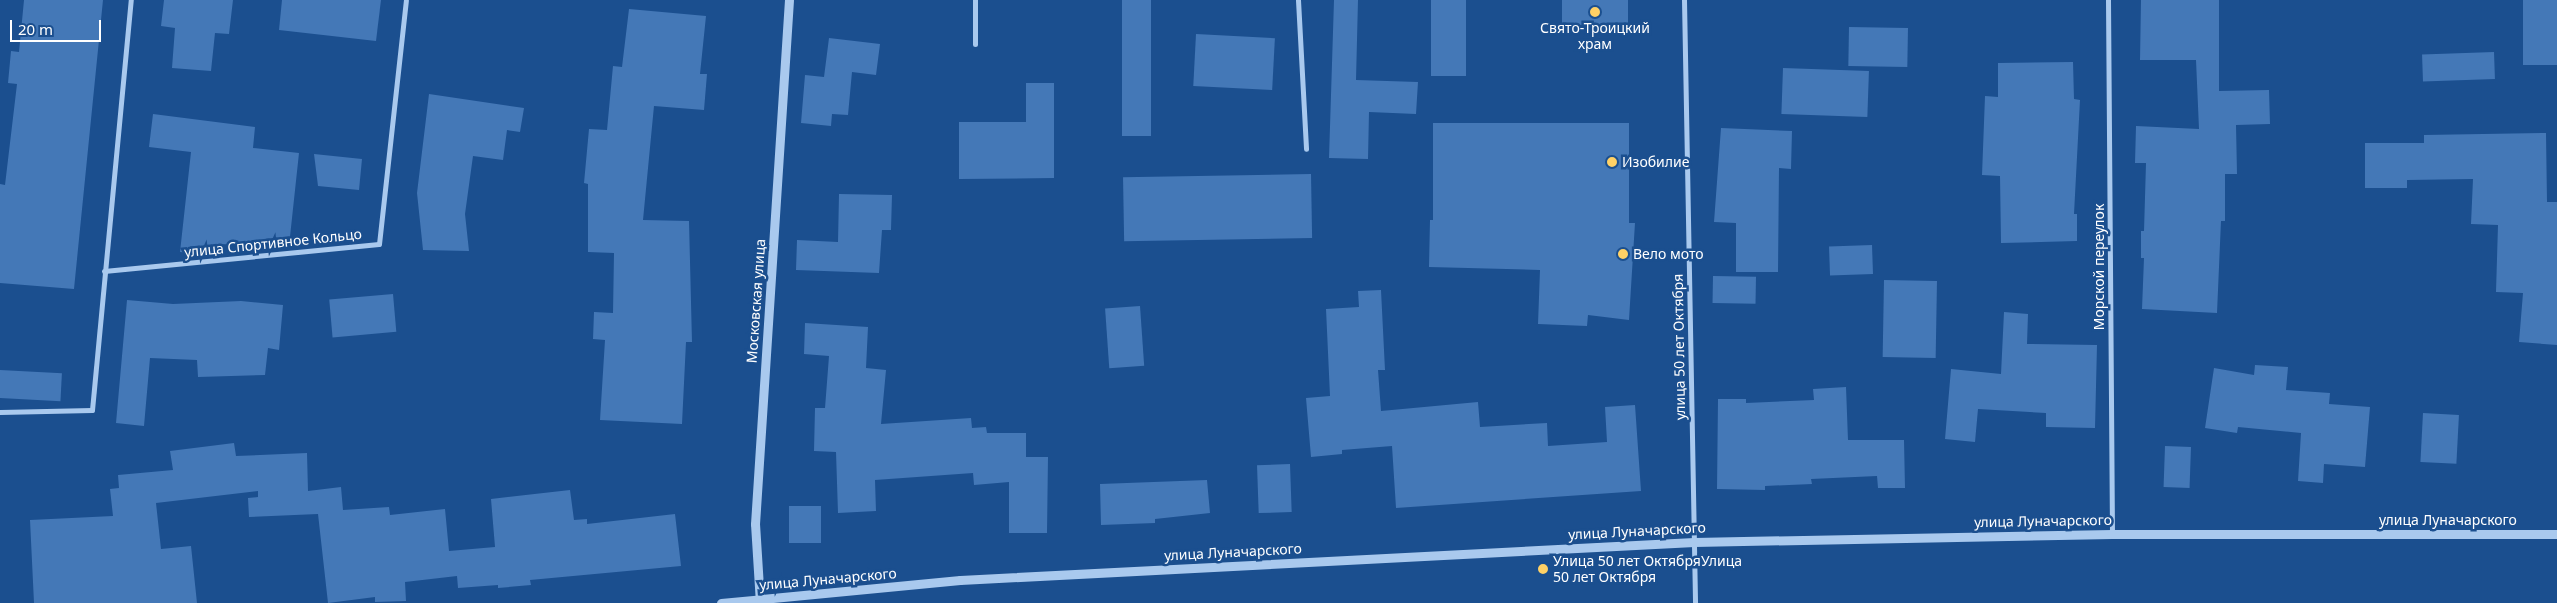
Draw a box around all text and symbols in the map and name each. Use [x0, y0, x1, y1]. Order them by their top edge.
marker: Свято-Троицкий храм [1589, 6, 1601, 18]
scale bar [12, 10, 104, 42]
text: 20 m [18, 19, 53, 39]
place label: Свято-Троицкий храм [1540, 20, 1650, 52]
place label: Изобилие [1622, 154, 1689, 170]
marker: Изобилие [1606, 156, 1618, 168]
street label: Морской переулок [2091, 204, 2107, 330]
street label: улица Спортивное Кольцо [183, 225, 363, 261]
street label: Московская улица [743, 238, 769, 364]
place label: Вело мото [1633, 246, 1704, 262]
marker: Вело мото [1617, 248, 1629, 260]
street label: улица 50 лет Октября [1669, 274, 1689, 420]
street label: улица Луначарского [1974, 511, 2112, 531]
street label: улица Луначарского [2379, 512, 2517, 528]
street label: улица Луначарского [1568, 519, 1706, 543]
street label: улица Луначарского [1164, 540, 1302, 564]
place label: Улица 50 лет ОктябряУлица 50 лет Октября [1553, 553, 1742, 586]
marker: Улица 50 лет ОктябряУлица 50 лет Октября [1537, 563, 1549, 575]
street label: улица Луначарского [759, 565, 897, 593]

